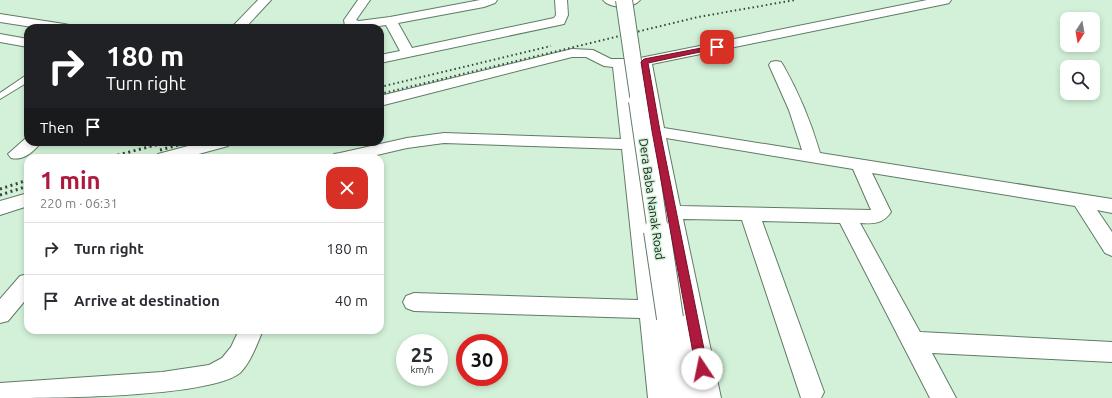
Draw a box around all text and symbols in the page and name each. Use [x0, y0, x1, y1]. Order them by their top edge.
north arrow [1060, 12, 1100, 52]
map controls [1060, 12, 1100, 100]
pin [700, 30, 734, 64]
icon: arrive [706, 36, 728, 58]
icon: right [40, 40, 92, 92]
text: 180 m [106, 40, 184, 71]
button: search [1060, 60, 1100, 100]
text: Turn right [106, 73, 186, 93]
icon: arrive [82, 116, 104, 138]
text: Then [40, 119, 74, 136]
street label: Dera Baba Nanak Road [637, 137, 667, 261]
text: 1 min [40, 167, 101, 194]
button: close [326, 167, 368, 209]
text: 220 m · 06:31 [40, 196, 118, 210]
icon: right [40, 238, 62, 260]
text: Turn right [74, 240, 144, 257]
text: 180 m [326, 240, 368, 257]
icon: arrive [40, 290, 62, 312]
text: Arrive at destination [74, 292, 220, 309]
text: 40 m [335, 292, 368, 309]
speed limit sign: 30 [456, 334, 508, 386]
text: 25 [411, 343, 433, 366]
position arrow [681, 348, 723, 390]
text: km/h [410, 364, 434, 375]

